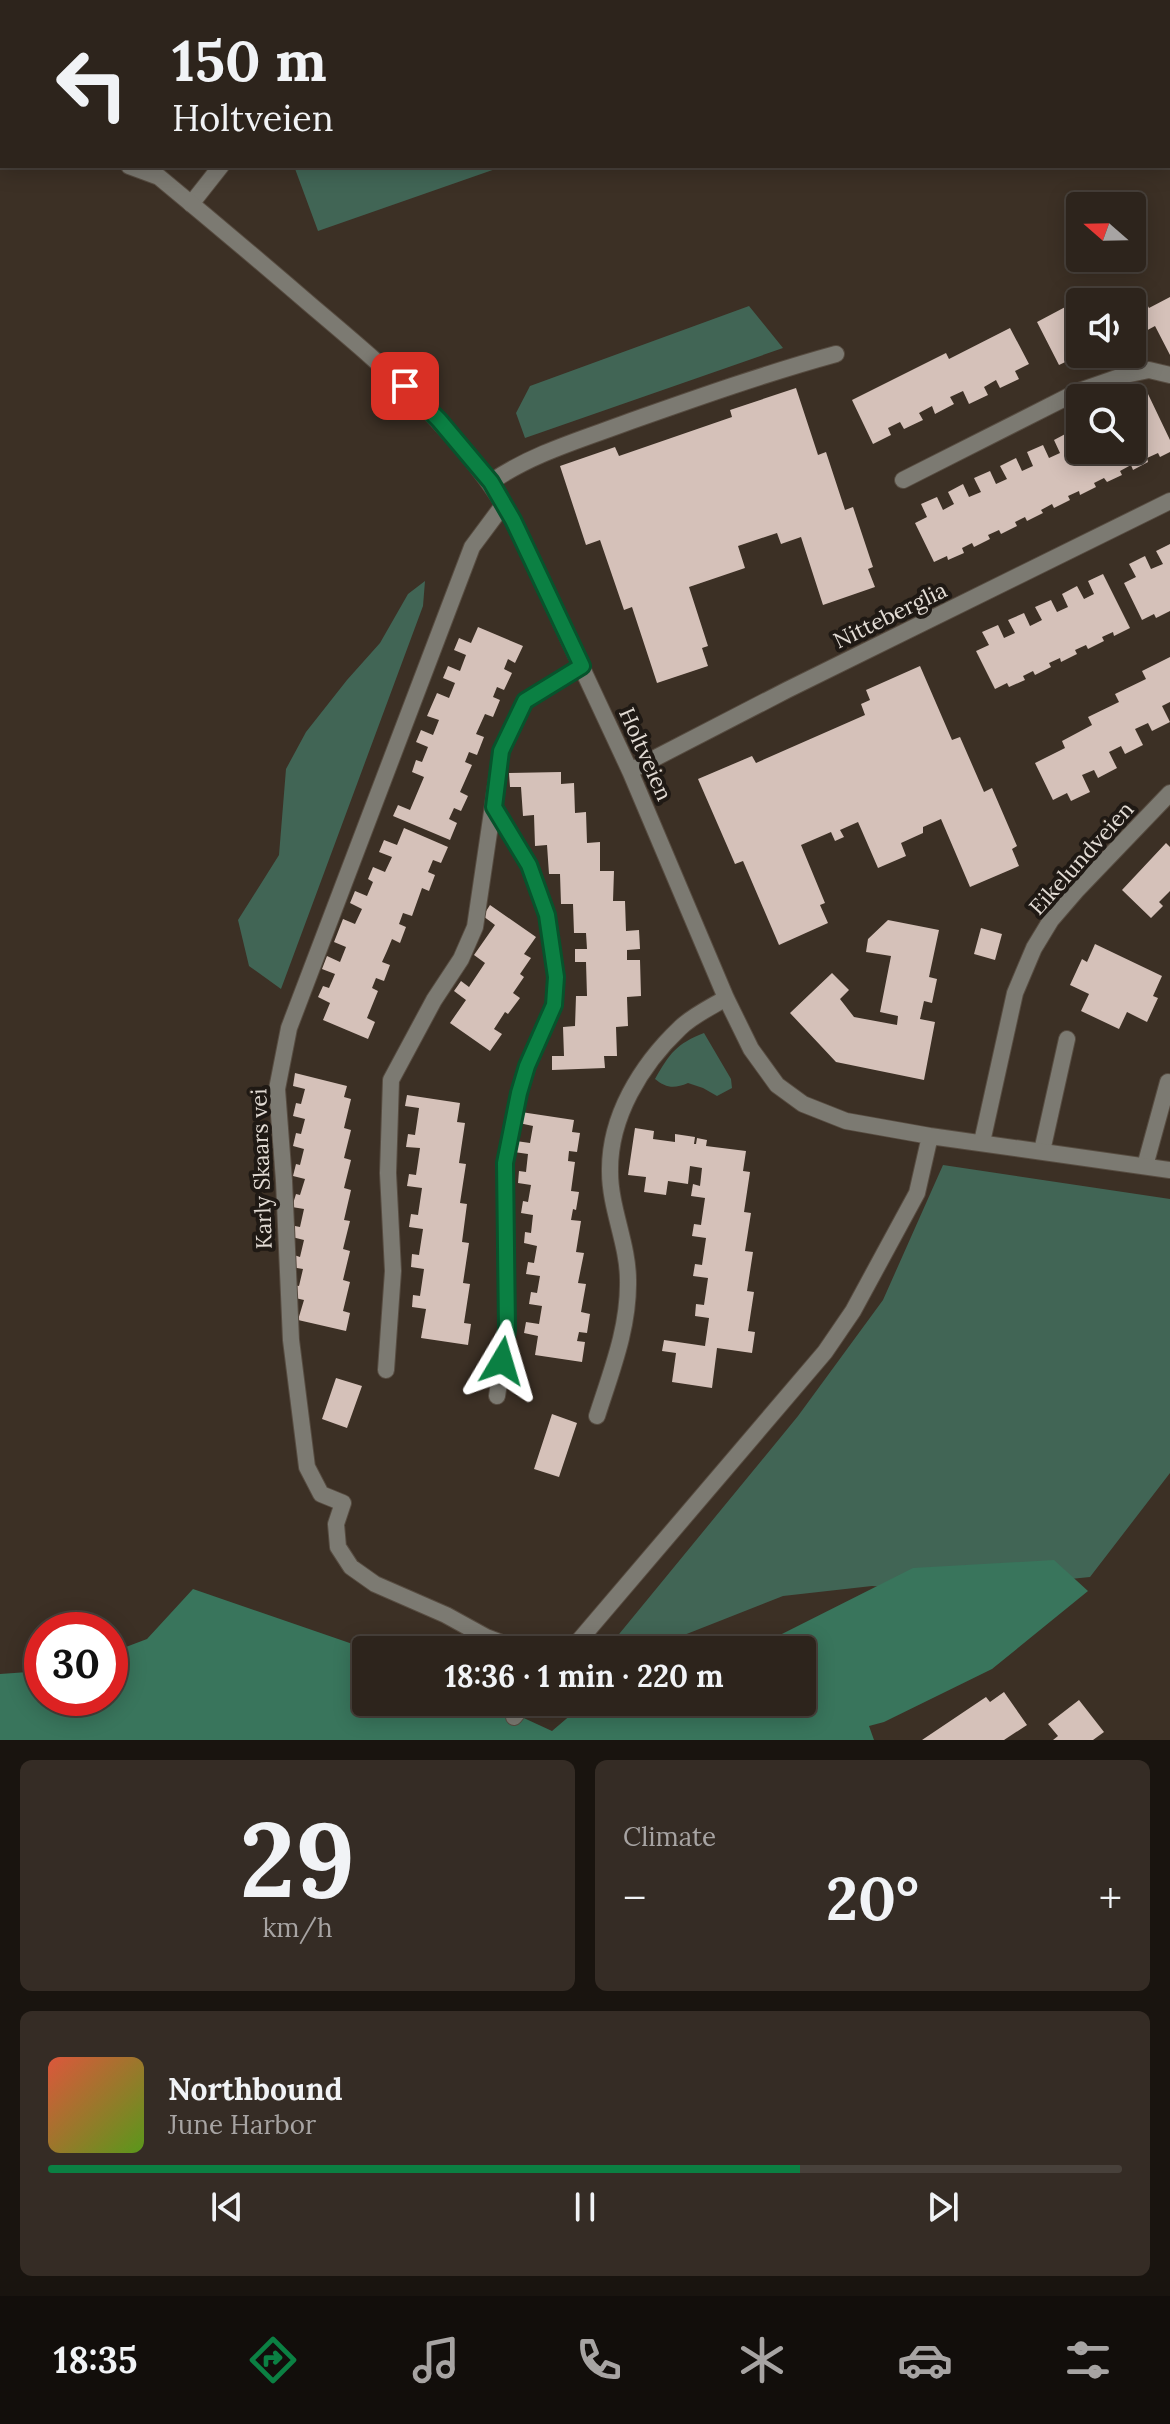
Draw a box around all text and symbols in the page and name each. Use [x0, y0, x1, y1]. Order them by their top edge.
text: 150 m [172, 25, 327, 96]
icon: left [40, 32, 144, 136]
text: Holtveien [172, 95, 334, 141]
north arrow [1066, 192, 1146, 272]
map controls [1066, 192, 1146, 464]
button: sound [1066, 288, 1146, 368]
pin [371, 352, 439, 420]
icon: arrive [383, 364, 427, 408]
button: search [1066, 384, 1146, 464]
street label: Nitteberglia [829, 575, 951, 655]
street label: Holtveien [613, 703, 679, 805]
street label: Eikelundveien [1023, 795, 1139, 921]
street label: Karly Skaars vei [244, 1088, 278, 1250]
position arrow [460, 1319, 544, 1403]
speed limit sign: 30 [24, 1612, 128, 1716]
text: 18:36 · 1 min · 220 m [444, 1657, 724, 1695]
text: 29 [240, 1792, 355, 1925]
text: Climate [623, 1820, 716, 1853]
text: 20° [826, 1860, 919, 1936]
text: − [623, 1870, 646, 1926]
text: + [1099, 1870, 1122, 1926]
text: km/h [262, 1911, 333, 1944]
text: Northbound [168, 2070, 343, 2108]
text: June Harbor [168, 2108, 316, 2141]
icon: previous [205, 2185, 249, 2229]
icon: pause [563, 2185, 607, 2229]
icon: next [921, 2185, 965, 2229]
icon: directions [245, 2332, 301, 2388]
icon: music [408, 2332, 464, 2388]
icon: phone [571, 2332, 627, 2388]
icon: climate [734, 2332, 790, 2388]
icon: car [897, 2332, 953, 2388]
icon: filters [1060, 2332, 1116, 2388]
text: 18:35 [54, 2337, 137, 2383]

